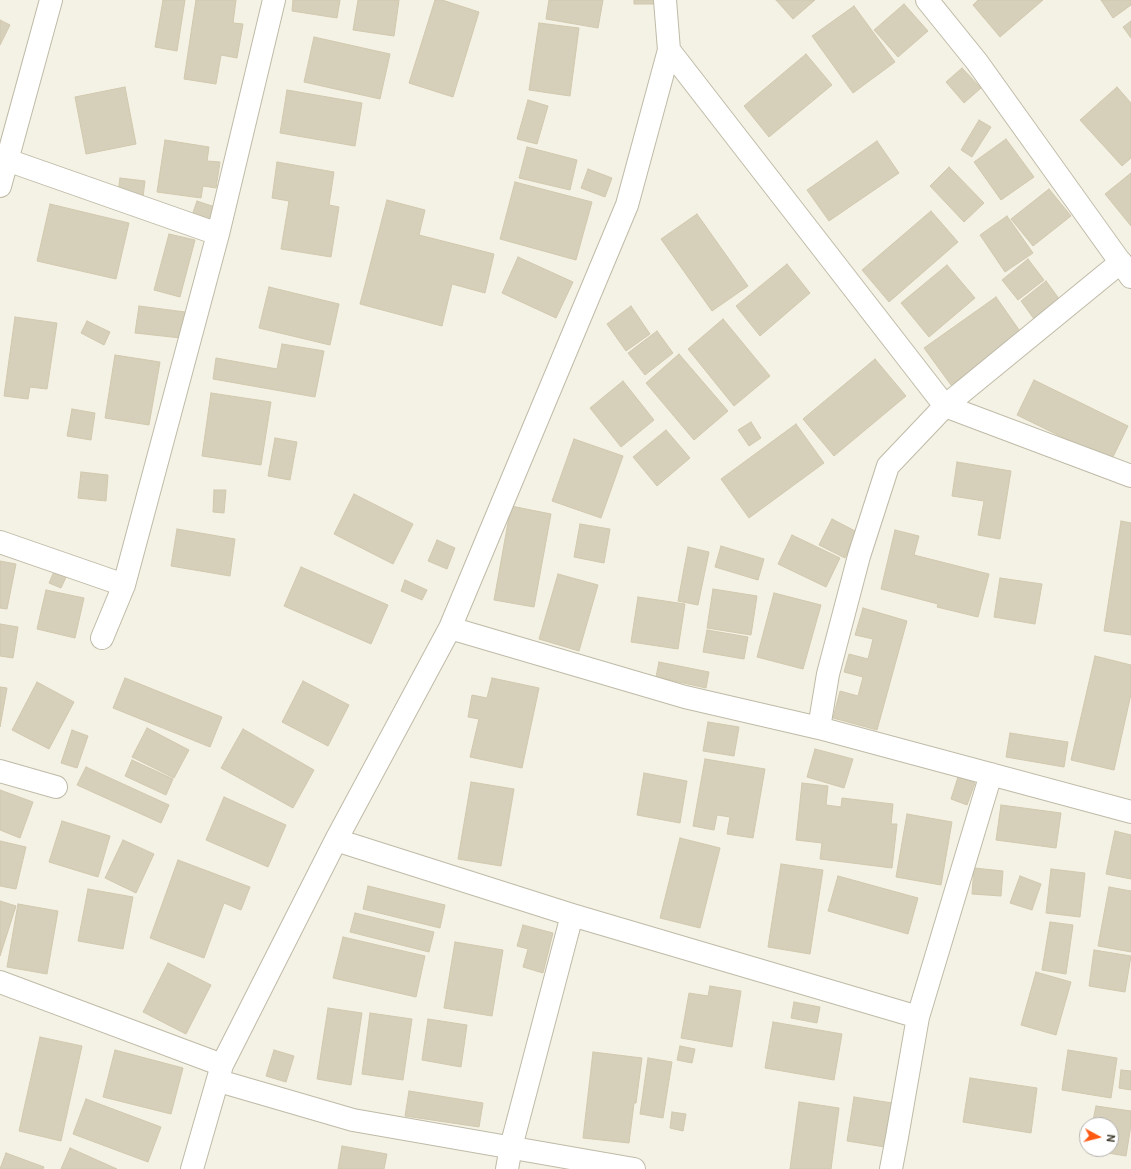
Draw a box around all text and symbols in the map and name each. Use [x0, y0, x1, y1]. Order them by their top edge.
north arrow [1079, 1117, 1119, 1157]
text: N [1103, 1134, 1117, 1143]

